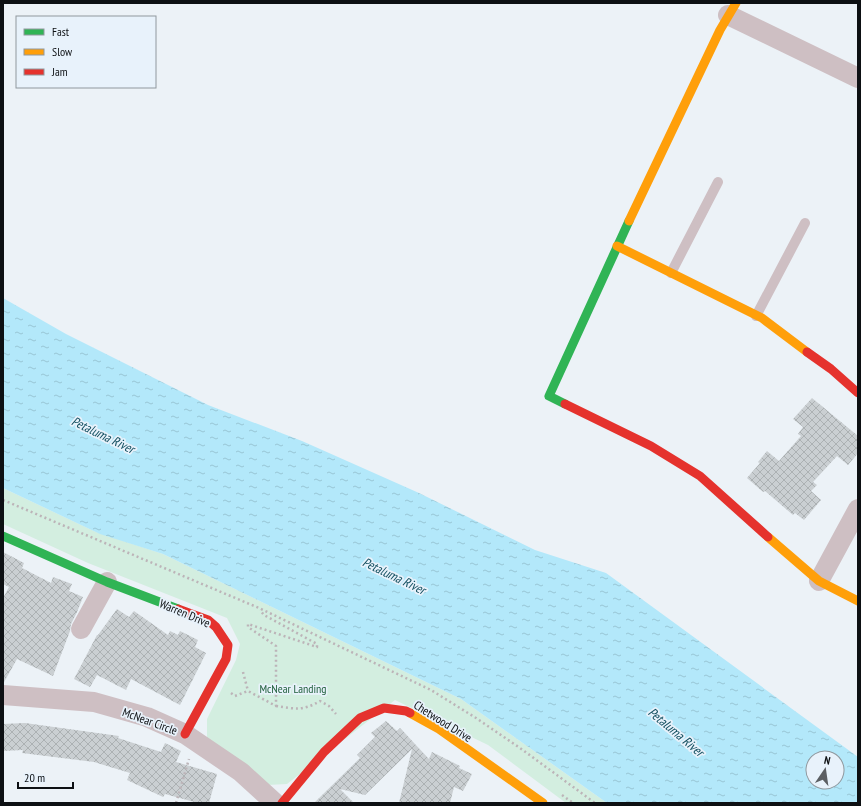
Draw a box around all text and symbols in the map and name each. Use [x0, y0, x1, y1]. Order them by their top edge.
legend [16, 16, 156, 88]
text: Fast [52, 24, 70, 39]
text: Slow [52, 44, 73, 59]
text: Jam [51, 64, 68, 79]
water label: Petaluma River [69, 413, 139, 459]
water label: Petaluma River [360, 554, 430, 600]
street label: Warren Drive [157, 596, 213, 630]
park label: McNear Landing [259, 681, 327, 696]
street label: Chetwood Drive [411, 697, 475, 745]
street label: McNear Circle [120, 704, 180, 738]
water label: Petaluma River [645, 704, 709, 762]
north arrow [805, 750, 845, 790]
text: N [823, 753, 832, 768]
scale bar [18, 764, 73, 790]
text: 20 m [24, 770, 45, 785]

